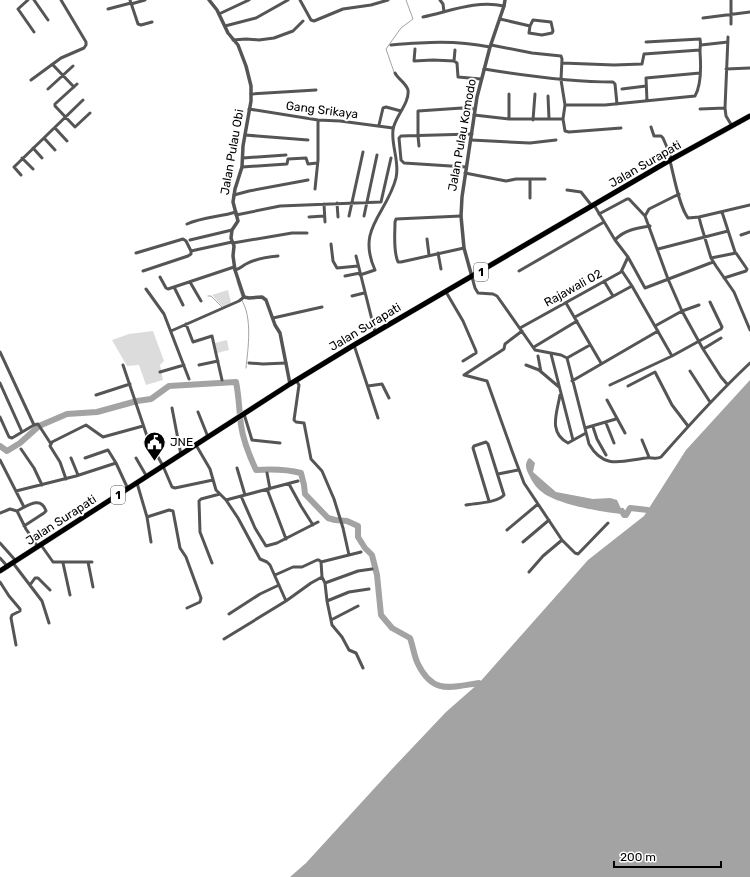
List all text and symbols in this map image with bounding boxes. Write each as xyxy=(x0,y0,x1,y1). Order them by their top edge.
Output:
street label: Jalan Pulau Komodo xyxy=(445,78,479,192)
street label: Gang Srikaya xyxy=(285,99,359,121)
street label: Jalan Pulau Obi xyxy=(218,108,246,196)
street label: Jalan Surapati xyxy=(606,138,684,190)
road number: 1 xyxy=(474,263,488,281)
street label: Rajawali 02 xyxy=(542,266,604,310)
street label: Jalan Surapati xyxy=(327,300,403,354)
public building icon: JNE xyxy=(142,429,168,462)
place label: JNE xyxy=(170,435,193,449)
road number: 1 xyxy=(111,486,125,504)
street label: Jalan Surapati xyxy=(23,492,99,548)
scale bar xyxy=(614,843,721,869)
text: 200 m xyxy=(620,850,656,864)

